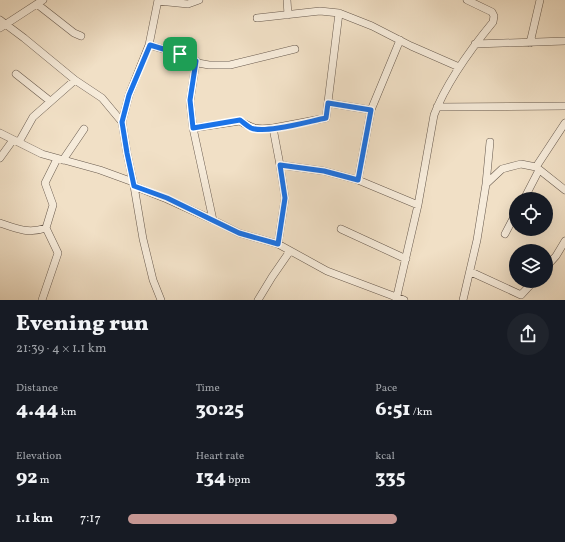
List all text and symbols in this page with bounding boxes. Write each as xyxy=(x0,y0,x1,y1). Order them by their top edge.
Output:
pin xyxy=(163,37,197,71)
icon: arrive xyxy=(169,43,191,65)
map controls xyxy=(509,192,553,288)
button: locate xyxy=(509,192,553,236)
button: layers xyxy=(509,244,553,288)
text: Evening run xyxy=(16,309,149,340)
button: share xyxy=(507,313,549,355)
text: 21:39 · 4 × 1.1 km xyxy=(16,340,106,358)
text: Distance xyxy=(16,381,58,396)
text: Time xyxy=(196,381,220,396)
text: Pace xyxy=(375,381,397,396)
text: 4.44 xyxy=(16,396,58,424)
text: 30:25 xyxy=(196,396,244,424)
text: 6:51 xyxy=(375,396,411,424)
text: km xyxy=(58,405,76,420)
text: /km xyxy=(411,405,432,420)
text: Elevation xyxy=(16,449,62,464)
text: Heart rate xyxy=(196,449,244,464)
text: kcal xyxy=(375,449,395,464)
text: 92 xyxy=(16,464,38,492)
text: 134 xyxy=(196,464,226,492)
text: 335 xyxy=(375,464,405,492)
text: m xyxy=(38,473,50,488)
text: bpm xyxy=(226,473,250,488)
text: 1.1 km xyxy=(16,510,53,528)
text: 7:17 xyxy=(80,510,101,528)

